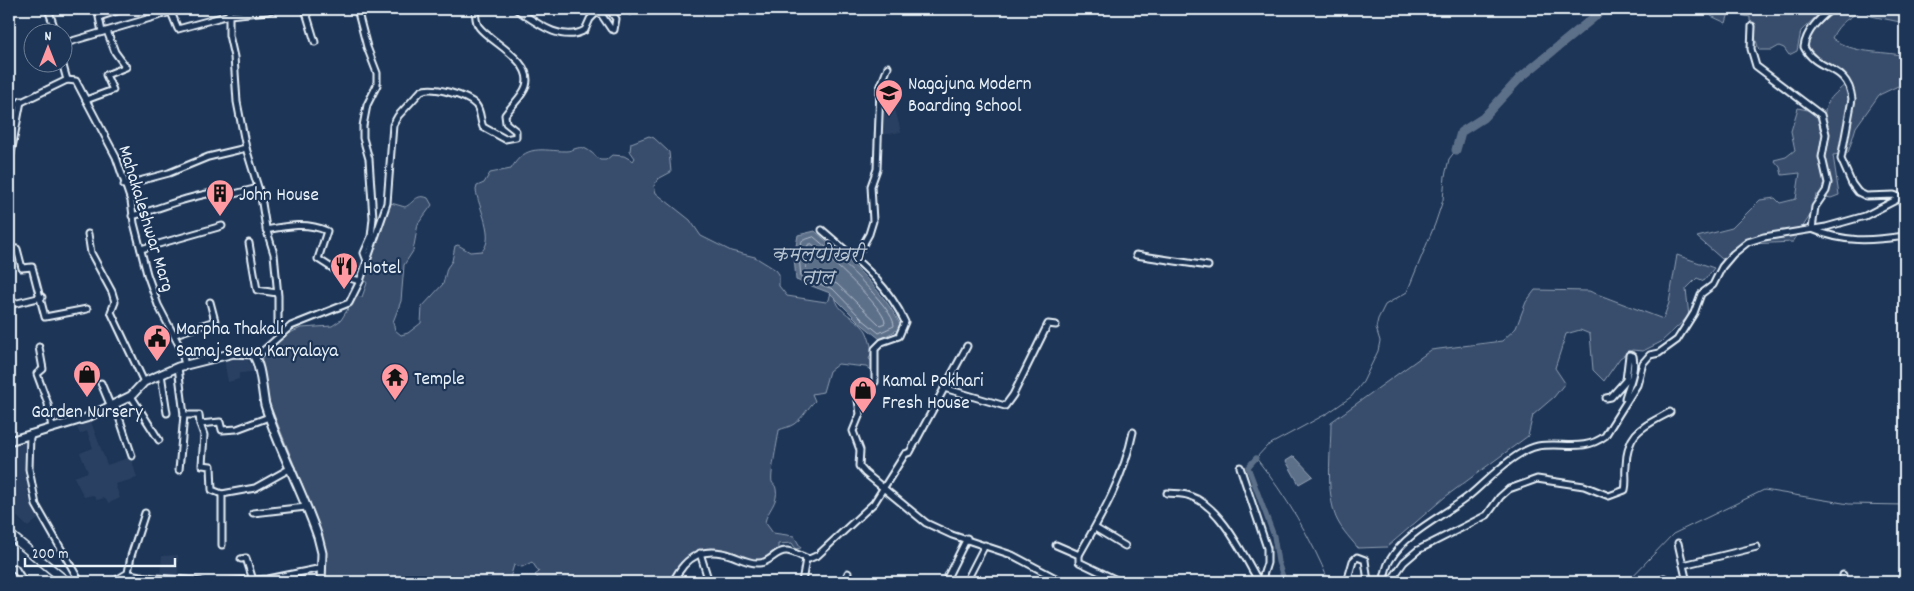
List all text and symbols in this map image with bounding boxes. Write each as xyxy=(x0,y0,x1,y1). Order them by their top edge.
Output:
north arrow xyxy=(22,22,72,72)
text: N xyxy=(45,27,52,47)
place label: Nagajuna Modern Boarding School xyxy=(908,72,1031,121)
school or university icon: Nagajuna Modern Boarding School xyxy=(874,78,904,117)
street label: Mahakaleshwar Marg xyxy=(110,142,180,296)
building icon: John House xyxy=(205,178,235,217)
place label: John House xyxy=(239,183,319,210)
water label: कमलपोखरी ताल xyxy=(771,242,869,293)
restaurant icon: Hotel xyxy=(329,251,359,290)
place label: Hotel xyxy=(363,256,402,283)
place label: Marpha Thakali Samaj Sewa Karyalaya xyxy=(176,317,339,366)
public building icon: Marpha Thakali Samaj Sewa Karyalaya xyxy=(142,323,172,362)
shop icon: Garden Nursery xyxy=(72,359,102,398)
temple icon: Temple xyxy=(380,362,410,401)
place label: Temple xyxy=(414,367,465,394)
place label: Kamal Pokhari Fresh House xyxy=(882,369,984,418)
shop icon: Kamal Pokhari Fresh House xyxy=(848,375,878,414)
place label: Garden Nursery xyxy=(31,400,143,427)
scale bar xyxy=(25,536,175,568)
text: 200 m xyxy=(32,544,69,566)

